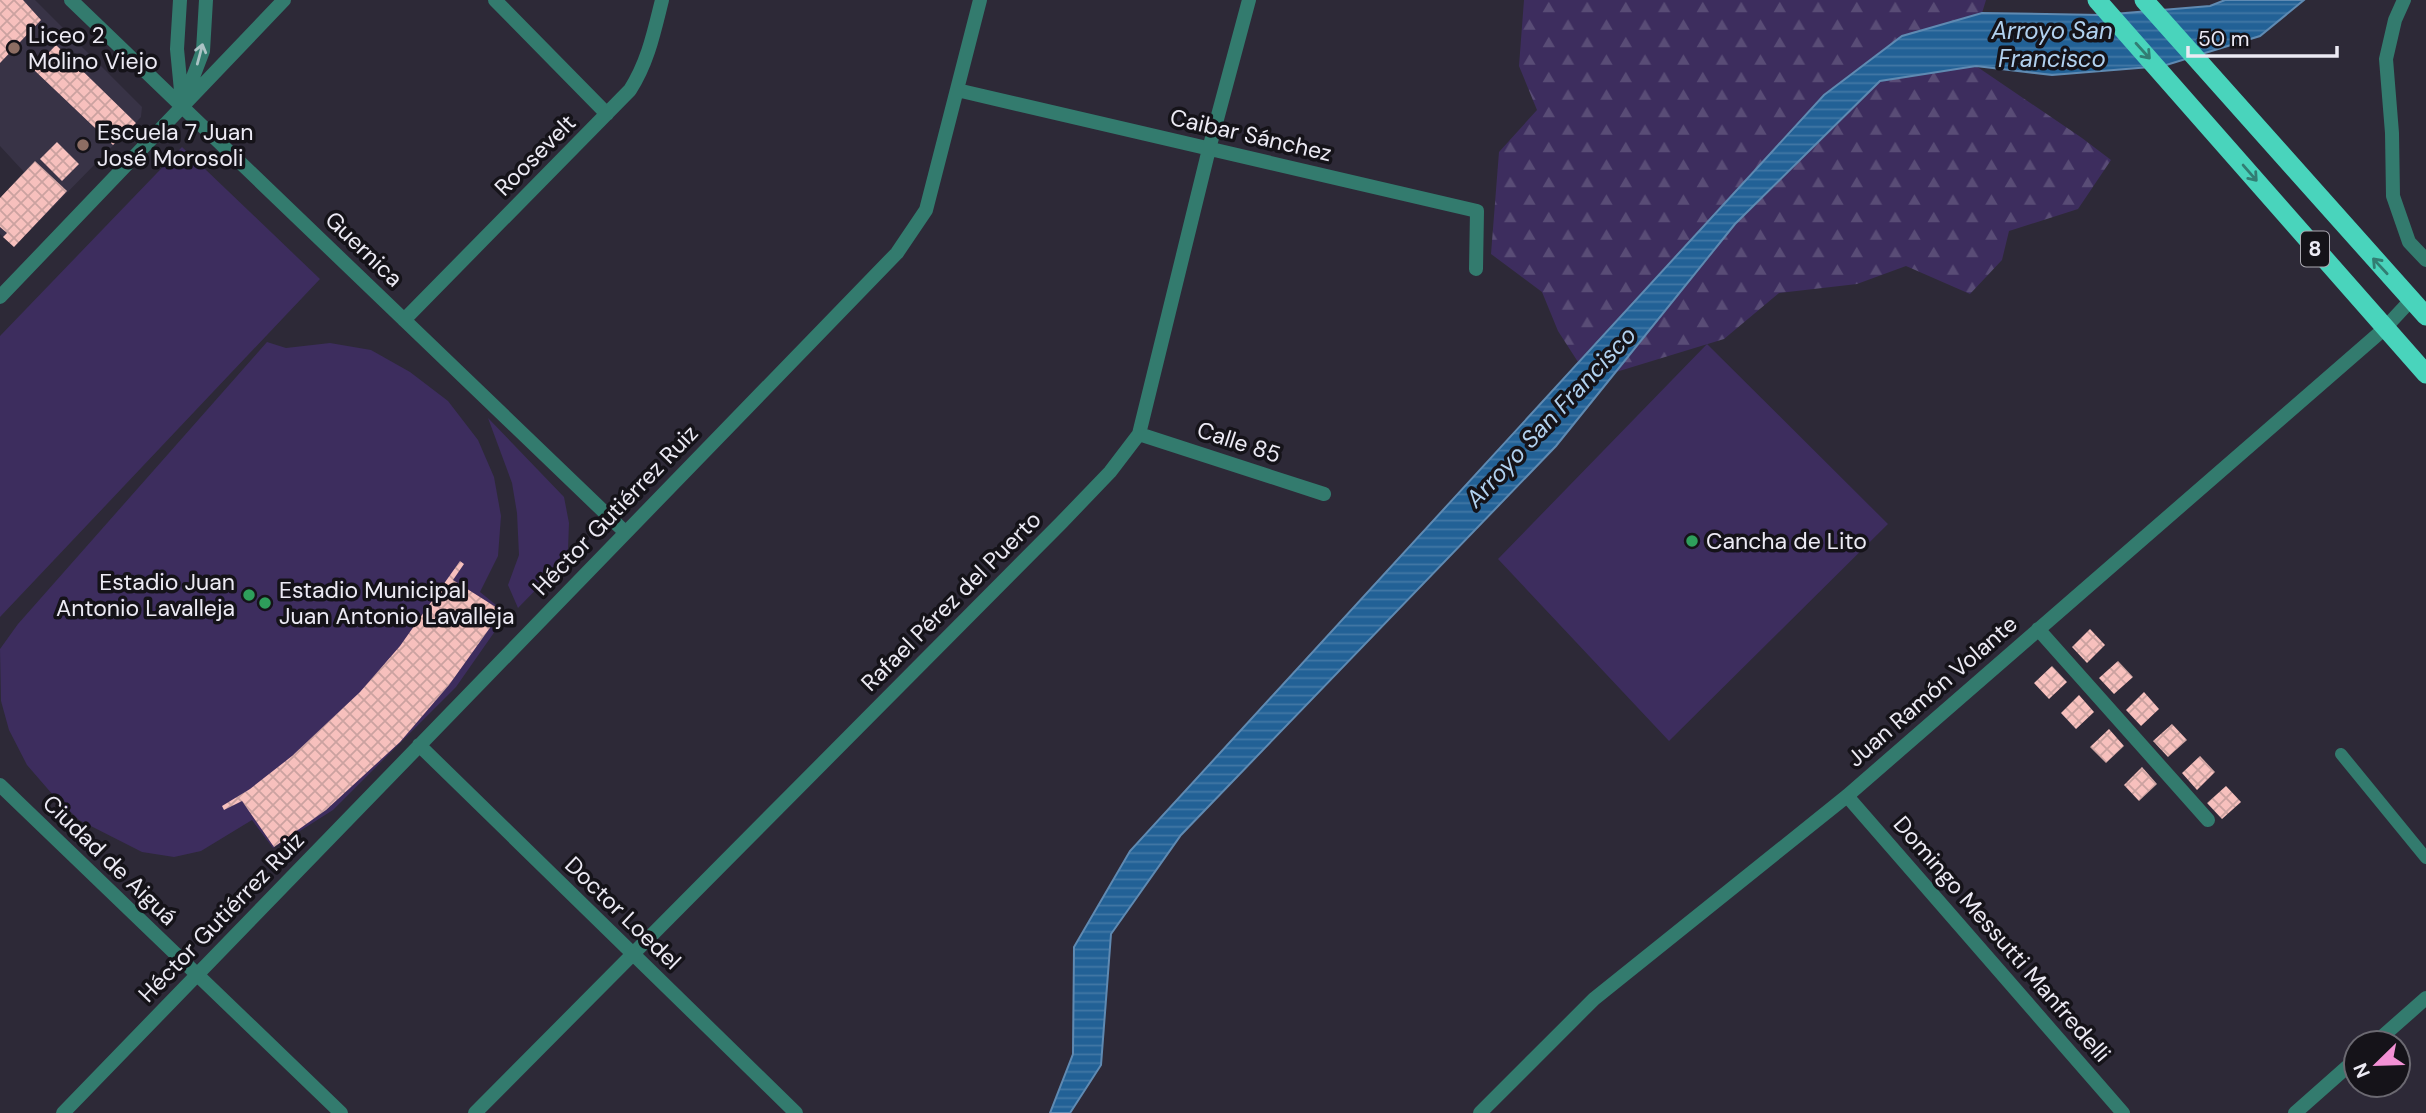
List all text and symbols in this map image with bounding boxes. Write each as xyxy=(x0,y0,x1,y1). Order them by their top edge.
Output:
scale bar xyxy=(2188,14,2337,58)
water label: Arroyo San Francisco xyxy=(1990,15,2113,74)
place label: Liceo 2 Molino Viejo xyxy=(28,20,158,76)
text: 50 m xyxy=(2198,25,2249,53)
marker: Liceo 2 Molino Viejo xyxy=(6,40,22,56)
one-way arrow xyxy=(2135,42,2151,60)
one-way arrow xyxy=(194,44,207,66)
street label: Caibar Sánchez xyxy=(1167,102,1335,168)
street label: Roosevelt xyxy=(488,108,582,202)
place label: Escuela 7 Juan José Morosoli xyxy=(97,117,254,173)
marker: Escuela 7 Juan José Morosoli xyxy=(75,137,91,153)
one-way arrow xyxy=(2242,164,2258,182)
street label: Guernica xyxy=(319,205,409,293)
road number: 8 xyxy=(2301,232,2329,266)
one-way arrow xyxy=(2372,257,2388,275)
water label: Arroyo San Francisco xyxy=(1458,320,1643,514)
street label: Calle 85 xyxy=(1193,414,1285,470)
street label: Héctor Gutiérrez Ruiz xyxy=(526,418,704,602)
street label: Rafael Pérez del Puerto xyxy=(855,505,1047,697)
place label: Cancha de Lito xyxy=(1706,526,1867,556)
marker: Cancha de Lito xyxy=(1684,533,1700,549)
place label: Estadio Juan Antonio Lavalleja xyxy=(56,567,235,623)
place label: Estadio Municipal Juan Antonio Lavalleja xyxy=(279,575,515,631)
marker: Estadio Juan Antonio Lavalleja xyxy=(241,587,257,603)
marker: Estadio Municipal Juan Antonio Lavalleja xyxy=(257,595,273,611)
street label: Juan Ramón Volante xyxy=(1841,609,2023,773)
street label: Ciudad de Aiguá xyxy=(36,788,184,932)
street label: Domingo Messutti Manfredelli xyxy=(1887,810,2117,1068)
street label: Héctor Gutiérrez Ruiz xyxy=(132,825,310,1009)
street label: Doctor Loedel xyxy=(559,850,687,976)
north arrow xyxy=(2342,1029,2412,1099)
text: N xyxy=(2348,1059,2376,1082)

